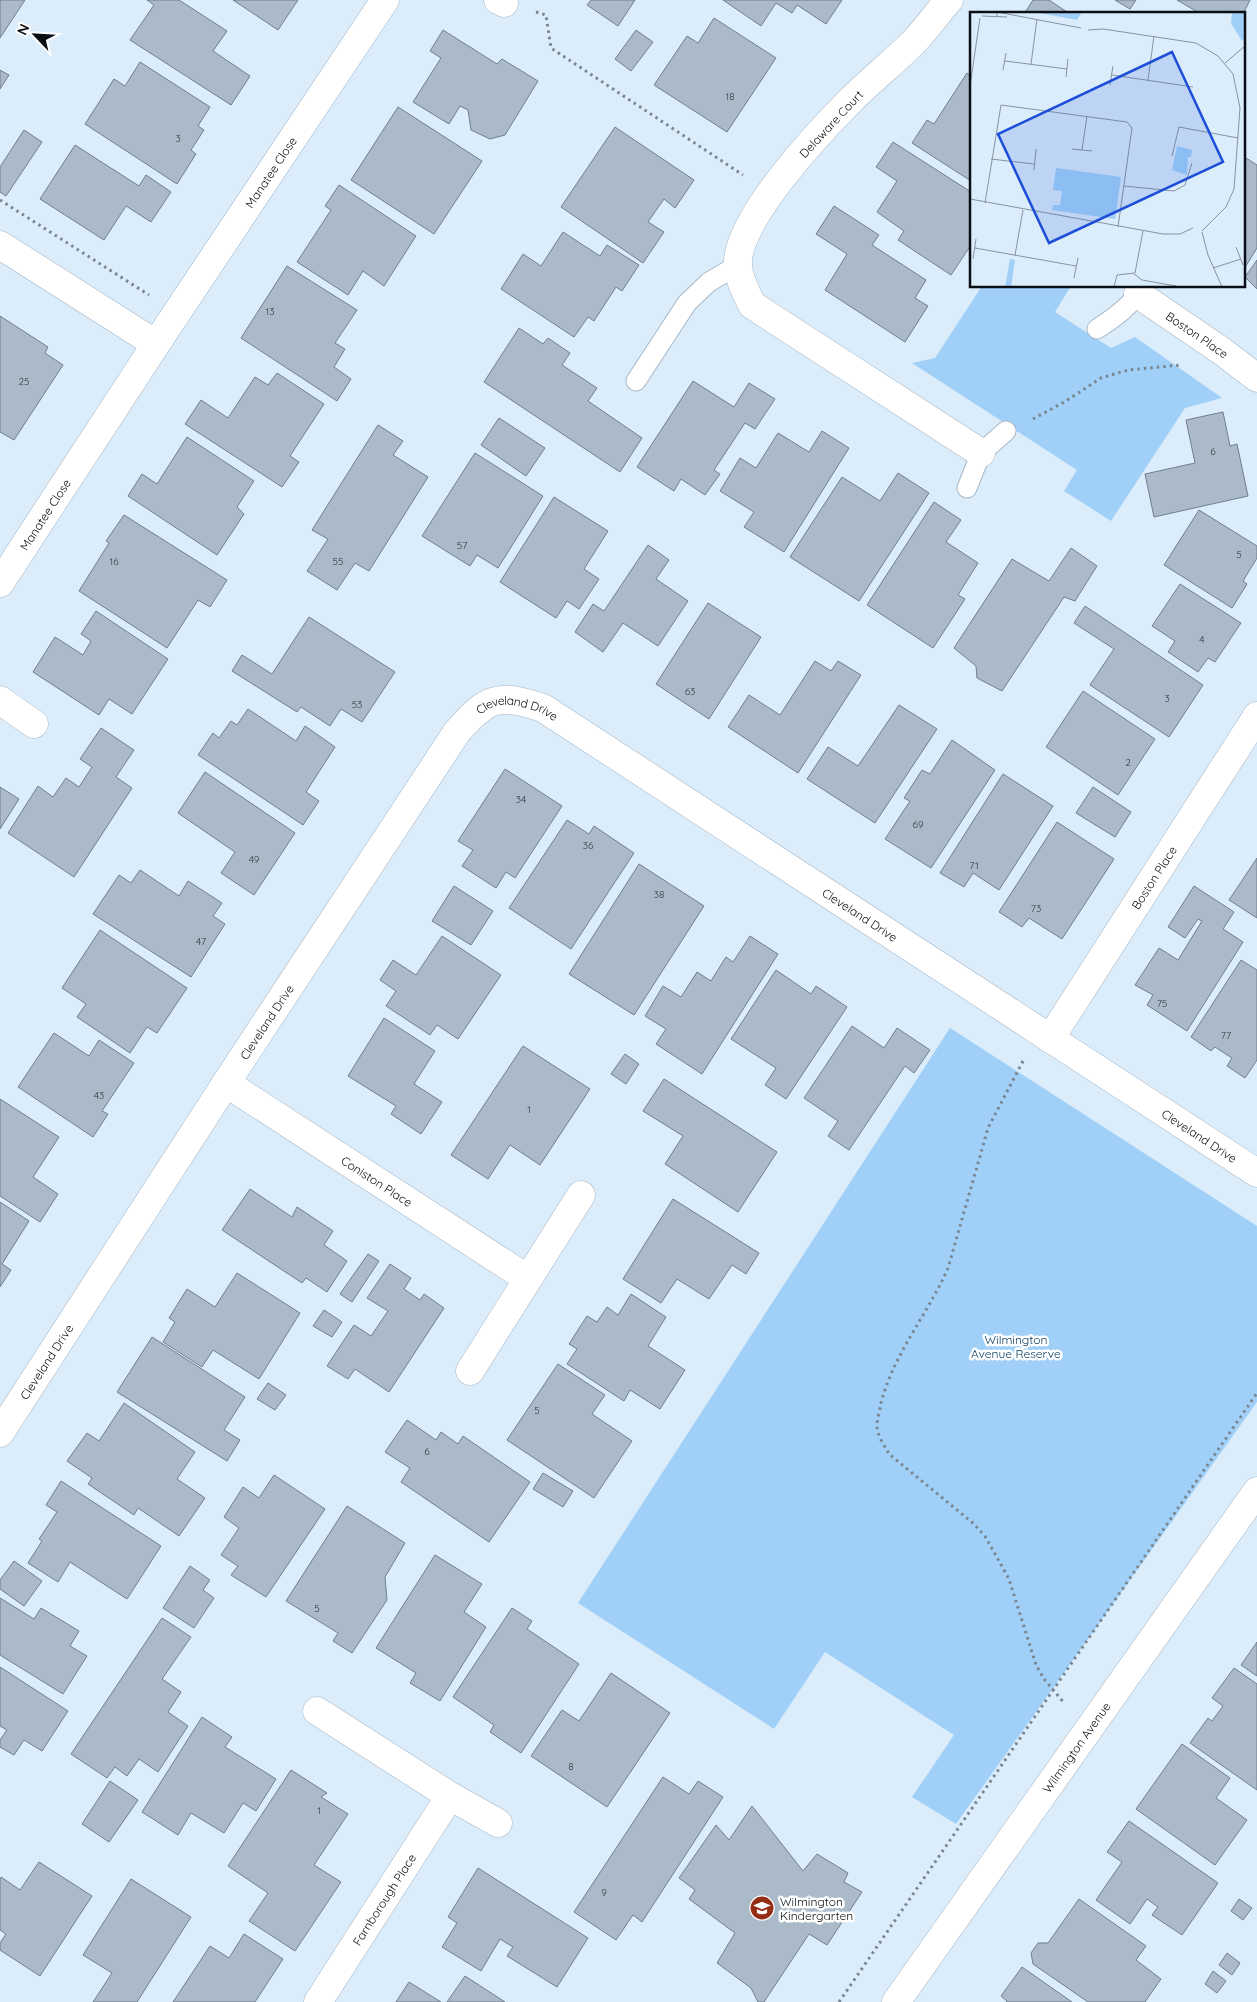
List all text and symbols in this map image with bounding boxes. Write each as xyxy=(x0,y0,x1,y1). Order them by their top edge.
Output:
north arrow xyxy=(10,10,60,60)
inset map xyxy=(970,12,1244,288)
text: N xyxy=(13,21,34,38)
street label: Delaware Court xyxy=(796,87,866,161)
house number: 18 xyxy=(725,90,735,103)
house number: 3 xyxy=(175,132,181,145)
street label: Manatee Close xyxy=(241,133,300,211)
house number: 13 xyxy=(266,305,274,318)
street label: Boston Place xyxy=(1163,308,1232,361)
house number: 25 xyxy=(19,375,30,388)
house number: 6 xyxy=(1210,445,1216,458)
street label: Manatee Close xyxy=(16,476,74,553)
house number: 57 xyxy=(457,539,467,552)
house number: 5 xyxy=(1236,548,1242,561)
house number: 16 xyxy=(109,555,119,568)
house number: 55 xyxy=(333,555,343,568)
house number: 4 xyxy=(1199,633,1205,646)
house number: 63 xyxy=(685,685,695,698)
street label: Cleveland Drive xyxy=(473,692,561,724)
house number: 3 xyxy=(1164,692,1170,705)
house number: 53 xyxy=(352,698,362,711)
house number: 2 xyxy=(1125,756,1131,769)
house number: 34 xyxy=(516,793,526,806)
house number: 69 xyxy=(913,818,924,831)
house number: 36 xyxy=(583,839,594,852)
street label: Boston Place xyxy=(1128,843,1180,912)
house number: 49 xyxy=(249,853,260,866)
house number: 71 xyxy=(969,859,979,872)
street label: Cleveland Drive xyxy=(820,885,901,945)
house number: 38 xyxy=(654,888,664,901)
house number: 73 xyxy=(1031,902,1041,915)
house number: 47 xyxy=(196,935,206,948)
street label: Cleveland Drive xyxy=(236,981,297,1062)
house number: 75 xyxy=(1157,997,1167,1010)
house number: 77 xyxy=(1221,1029,1231,1042)
house number: 43 xyxy=(94,1089,104,1102)
house number: 1 xyxy=(527,1103,531,1116)
street label: Cleveland Drive xyxy=(1159,1106,1240,1166)
street label: Coniston Place xyxy=(339,1152,416,1210)
street label: Cleveland Drive xyxy=(16,1321,76,1402)
park label: Wilmington Avenue Reserve xyxy=(971,1332,1061,1361)
house number: 5 xyxy=(534,1404,540,1417)
house number: 6 xyxy=(424,1445,430,1458)
house number: 5 xyxy=(314,1602,320,1615)
street label: Wilmington Avenue xyxy=(1039,1699,1113,1795)
house number: 8 xyxy=(568,1760,574,1773)
house number: 1 xyxy=(317,1804,321,1817)
street label: Farnborough Place xyxy=(349,1850,419,1948)
house number: 9 xyxy=(601,1886,607,1899)
place label: Wilmington Kindergarten xyxy=(780,1894,853,1923)
school or university icon: Wilmington Kindergarten xyxy=(749,1895,775,1921)

